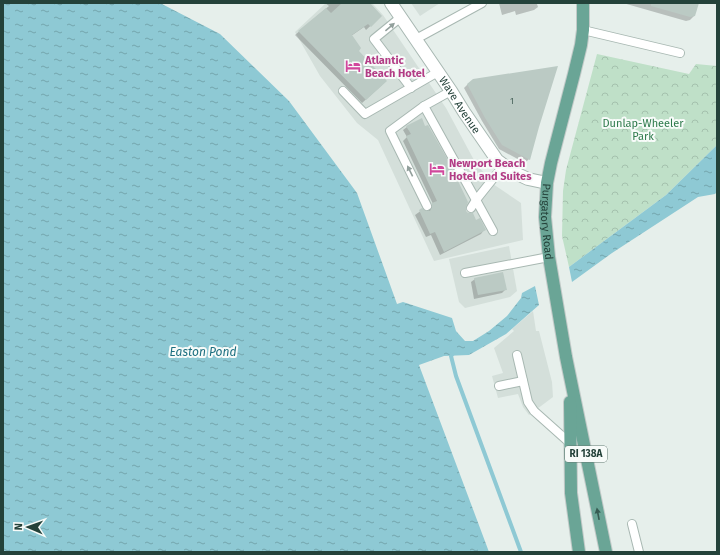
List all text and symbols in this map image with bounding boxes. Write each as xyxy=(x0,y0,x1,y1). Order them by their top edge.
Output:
one-way arrow xyxy=(384,22,395,31)
place label: Atlantic Beach Hotel xyxy=(364,54,426,80)
hotel icon: Atlantic Beach Hotel xyxy=(344,57,362,75)
street label: Wave Avenue xyxy=(436,74,483,136)
house number: 1 xyxy=(510,96,514,106)
park label: Dunlap-Wheeler Park xyxy=(603,117,684,143)
place label: Newport Beach Hotel and Suites xyxy=(449,157,532,183)
hotel icon: Newport Beach Hotel and Suites xyxy=(428,160,446,178)
one-way arrow xyxy=(406,165,413,177)
street label: Purgatory Road xyxy=(538,183,556,260)
water label: Easton Pond xyxy=(170,345,236,359)
road number: RI 138A xyxy=(565,446,607,462)
north arrow xyxy=(8,507,48,547)
one-way arrow xyxy=(595,508,601,520)
text: N xyxy=(12,523,25,531)

